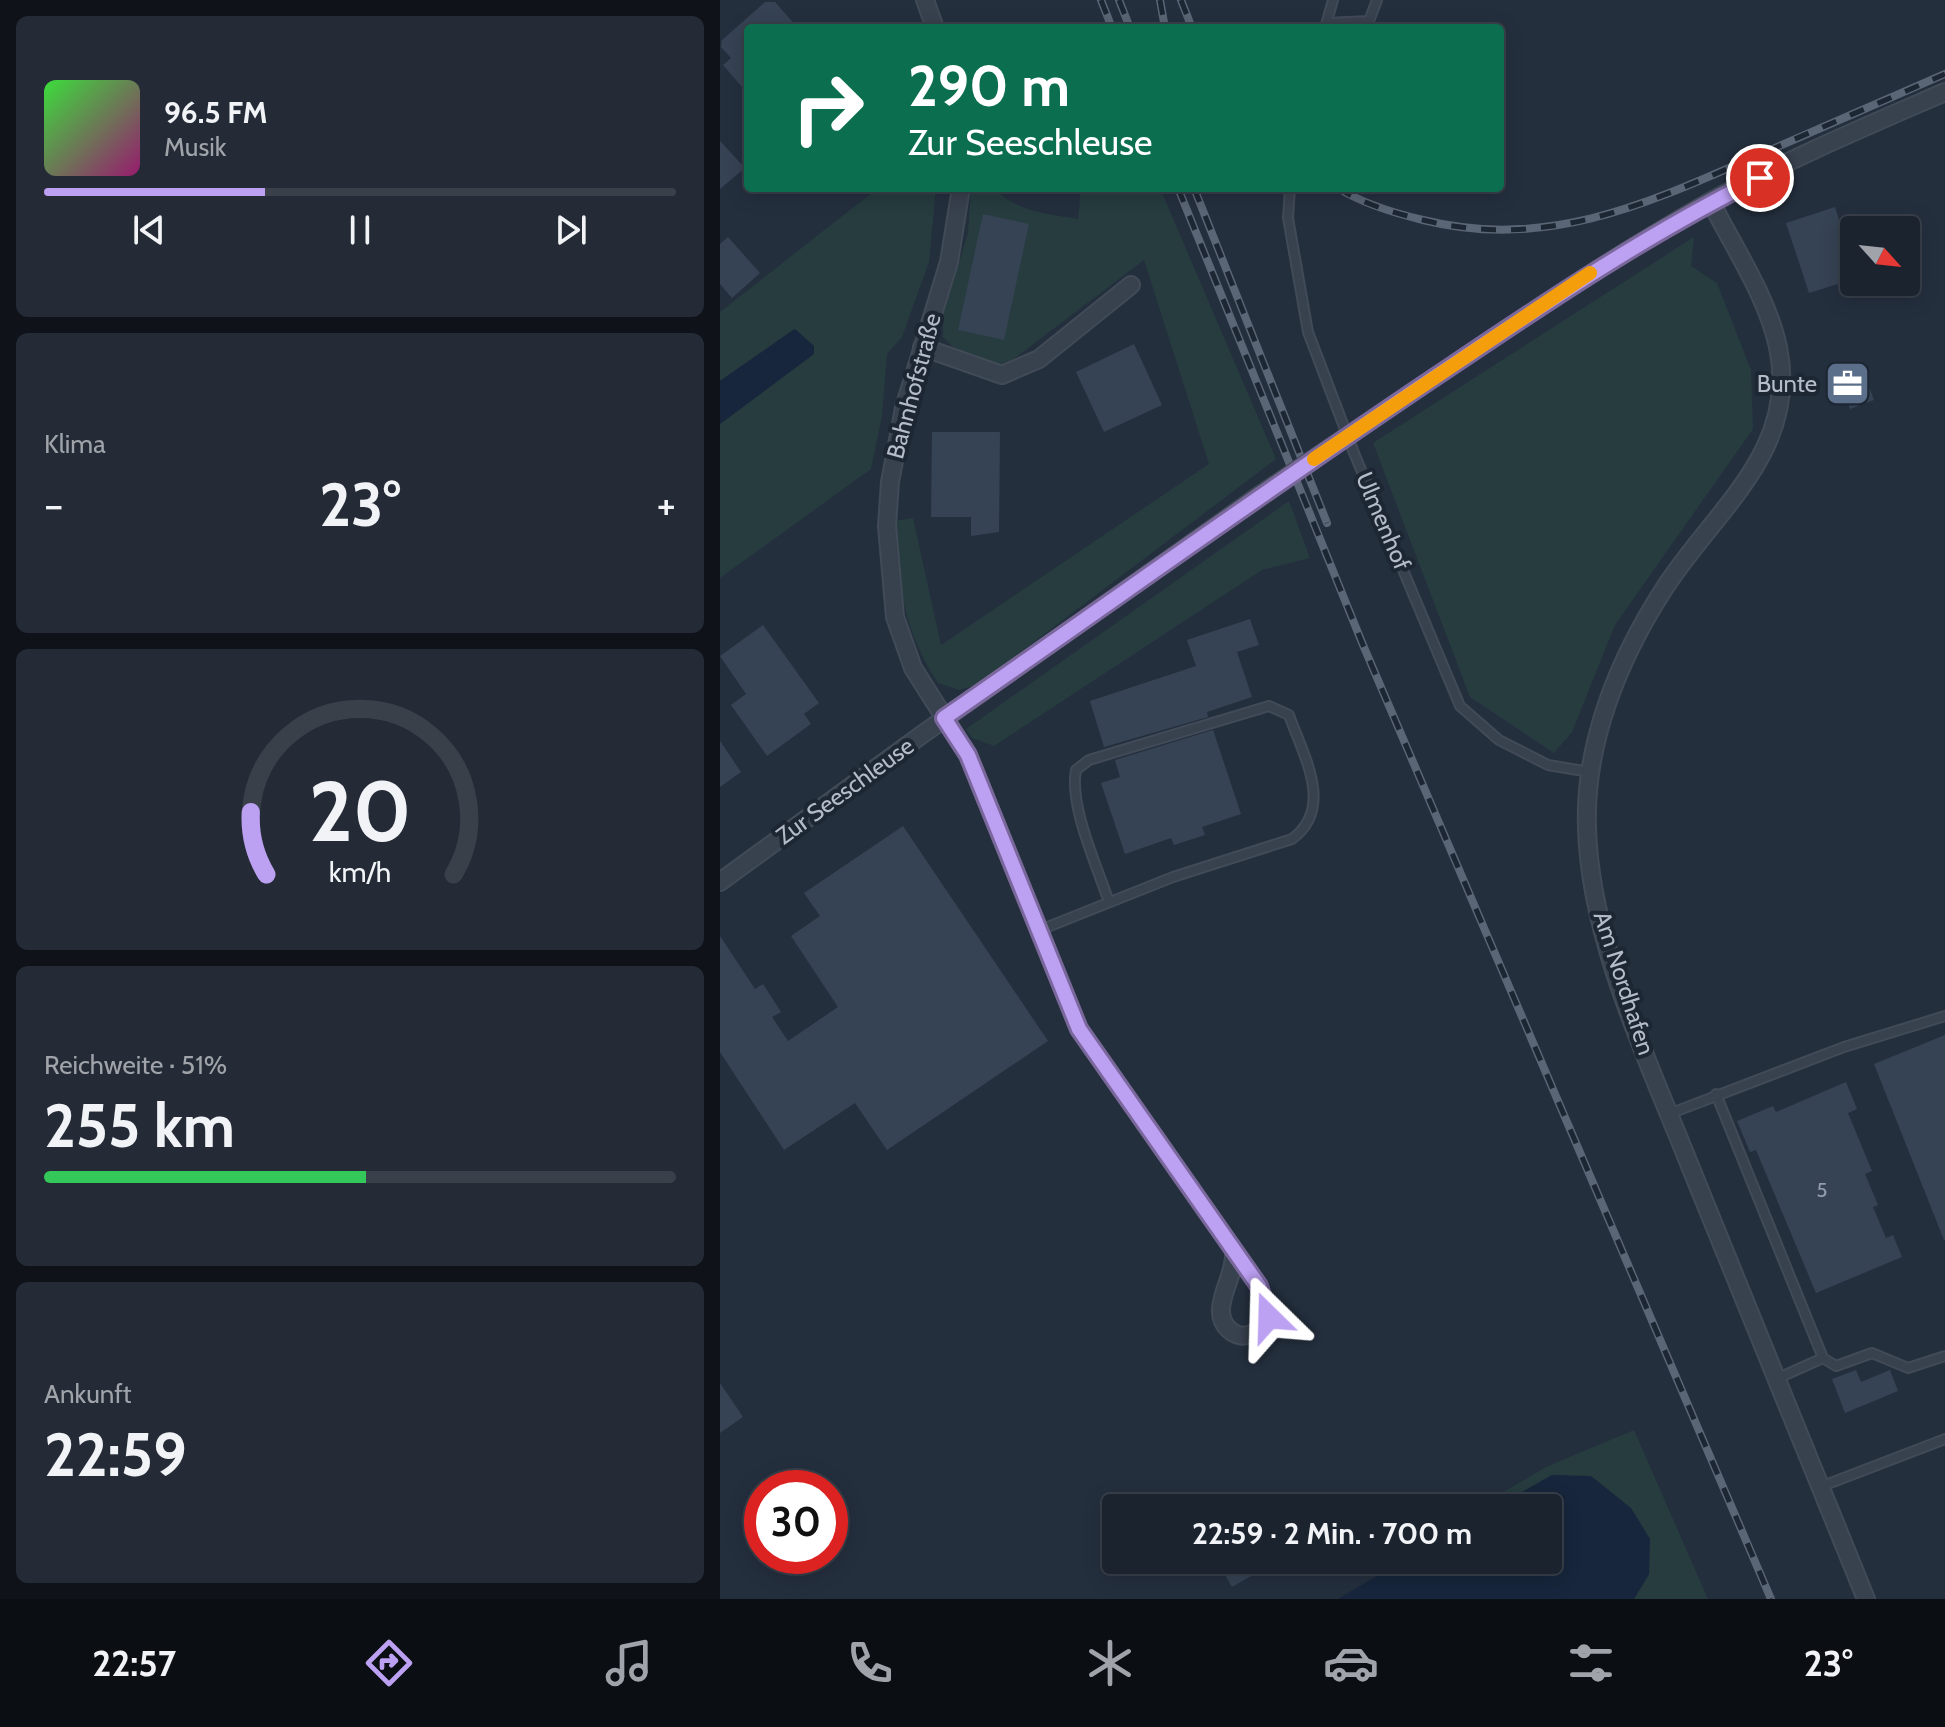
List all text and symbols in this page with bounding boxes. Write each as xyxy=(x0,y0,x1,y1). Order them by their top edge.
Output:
text: 290 m xyxy=(908,52,1070,120)
icon: right xyxy=(776,56,880,160)
text: 96.5 FM xyxy=(164,94,268,131)
text: Zur Seeschleuse xyxy=(908,120,1153,164)
text: Musik xyxy=(164,131,226,163)
pin xyxy=(1726,144,1794,212)
icon: arrive xyxy=(1738,156,1782,200)
icon: previous xyxy=(127,208,171,252)
icon: pause xyxy=(338,208,382,252)
icon: next xyxy=(549,208,593,252)
north arrow xyxy=(1840,216,1920,296)
map controls xyxy=(1840,216,1920,296)
street label: Bahnhofstraße xyxy=(880,310,947,462)
office icon: Bunte xyxy=(1824,360,1872,408)
place label: Bunte xyxy=(1757,369,1817,398)
text: Klima xyxy=(44,428,106,460)
street label: Ulmenhof xyxy=(1350,467,1417,574)
text: 23° xyxy=(319,468,401,541)
text: − xyxy=(44,478,63,531)
text: + xyxy=(657,478,676,531)
street label: Zur Seeschleuse xyxy=(770,731,919,850)
text: 20 xyxy=(309,761,411,862)
text: km/h xyxy=(329,855,391,890)
street label: Am Nordhafen xyxy=(1588,907,1661,1058)
text: Reichweite · 51% xyxy=(44,1049,227,1081)
text: 255 km xyxy=(44,1089,235,1162)
house number: 5 xyxy=(1817,1178,1827,1202)
position arrow xyxy=(1227,1275,1311,1359)
text: Ankunft xyxy=(44,1378,132,1410)
text: 22:59 xyxy=(44,1418,187,1491)
speed limit sign: 30 xyxy=(744,1470,848,1574)
text: 22:59 · 2 Min. · 700 m xyxy=(1192,1515,1472,1552)
icon: directions xyxy=(361,1635,417,1691)
icon: music xyxy=(601,1635,657,1691)
icon: phone xyxy=(842,1635,898,1691)
icon: climate xyxy=(1082,1635,1138,1691)
icon: car xyxy=(1323,1635,1379,1691)
icon: filters xyxy=(1563,1635,1619,1691)
text: 22:57 xyxy=(92,1641,176,1685)
text: 23° xyxy=(1804,1641,1853,1685)

